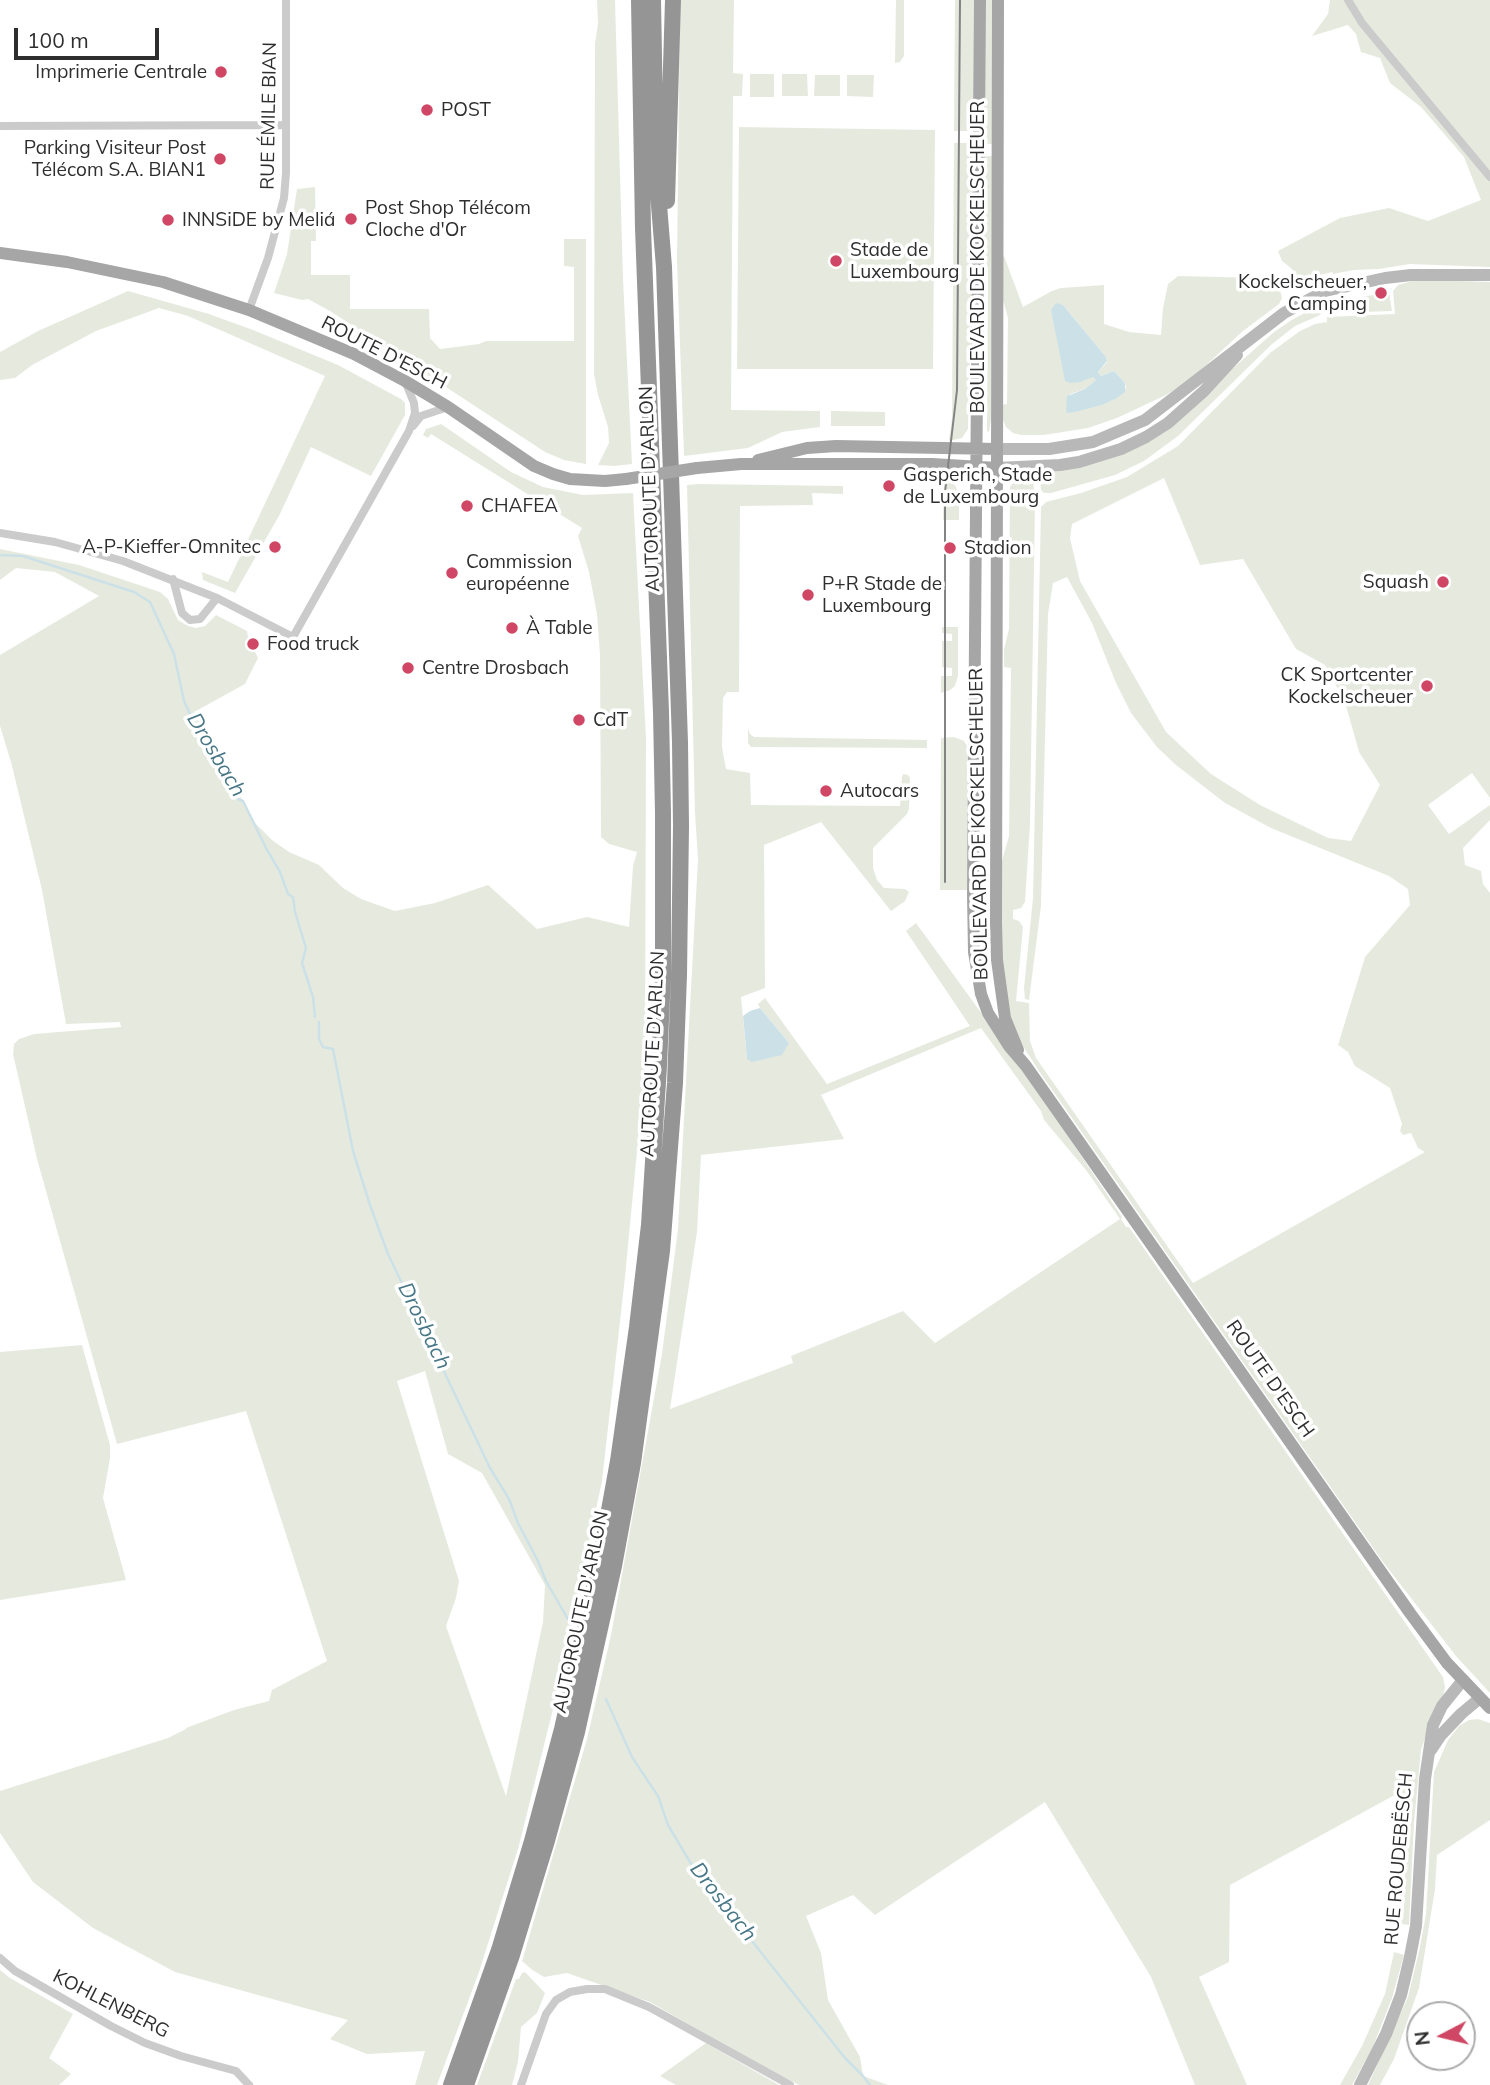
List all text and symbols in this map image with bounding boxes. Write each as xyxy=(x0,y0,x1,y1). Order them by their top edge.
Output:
scale bar xyxy=(18,14,163,58)
text: 100 m xyxy=(27,27,89,53)
street label: RUE ÉMILE BIAN xyxy=(256,42,282,190)
place label: Imprimerie Centrale xyxy=(35,61,207,83)
marker: Imprimerie Centrale xyxy=(213,64,229,80)
place label: POST xyxy=(441,99,491,121)
street label: BOULEVARD DE KOCKELSCHEUER xyxy=(967,101,989,413)
marker: POST xyxy=(419,102,435,118)
place label: Parking Visiteur Post Télécom S.A. BIAN1 xyxy=(24,137,206,181)
marker: Parking Visiteur Post Télécom S.A. BIAN1 xyxy=(212,151,228,167)
place label: Post Shop Télécom Cloche d'Or xyxy=(365,197,531,241)
place label: INNSiDE by Meliá xyxy=(182,209,335,231)
marker: Post Shop Télécom Cloche d'Or xyxy=(343,211,359,227)
marker: INNSiDE by Meliá xyxy=(160,212,176,228)
place label: Stade de Luxembourg xyxy=(850,239,960,283)
marker: Stade de Luxembourg xyxy=(828,253,844,269)
place label: Kockelscheuer, Camping xyxy=(1238,271,1367,315)
marker: Kockelscheuer, Camping xyxy=(1373,285,1389,301)
street label: ROUTE D'ESCH xyxy=(317,312,451,394)
street label: AUTOROUTE D'ARLON xyxy=(635,386,665,592)
place label: Gasperich, Stade de Luxembourg xyxy=(903,464,1052,508)
marker: Gasperich, Stade de Luxembourg xyxy=(881,478,897,494)
place label: CHAFEA xyxy=(481,495,558,517)
marker: CHAFEA xyxy=(459,498,475,514)
place label: A-P-Kieffer-Omnitec xyxy=(82,536,261,558)
place label: Stadion xyxy=(964,537,1032,559)
marker: A-P-Kieffer-Omnitec xyxy=(267,539,283,555)
marker: Stadion xyxy=(942,540,958,556)
place label: Commission européenne xyxy=(466,551,572,595)
marker: Commission européenne xyxy=(444,565,460,581)
place label: Squash xyxy=(1363,571,1429,593)
place label: P+R Stade de Luxembourg xyxy=(822,573,942,617)
marker: Squash xyxy=(1435,574,1451,590)
marker: P+R Stade de Luxembourg xyxy=(800,587,816,603)
place label: À Table xyxy=(526,617,593,639)
marker: À Table xyxy=(504,620,520,636)
place label: Food truck xyxy=(267,633,359,655)
marker: Food truck xyxy=(245,636,261,652)
place label: Centre Drosbach xyxy=(422,657,569,679)
marker: Centre Drosbach xyxy=(400,660,416,676)
place label: CK Sportcenter Kockelscheuer xyxy=(1280,664,1413,708)
street label: BOULEVARD DE KOCKELSCHEUER xyxy=(965,667,993,981)
marker: CK Sportcenter Kockelscheuer xyxy=(1419,678,1435,694)
water label: Drosbach xyxy=(181,708,251,802)
place label: CdT xyxy=(593,709,628,731)
marker: CdT xyxy=(571,712,587,728)
place label: Autocars xyxy=(840,780,919,802)
marker: Autocars xyxy=(818,783,834,799)
street label: AUTOROUTE D'ARLON xyxy=(636,950,670,1158)
water label: Drosbach xyxy=(392,1278,456,1374)
street label: ROUTE D'ESCH xyxy=(1221,1316,1319,1442)
street label: AUTOROUTE D'ARLON xyxy=(548,1509,614,1715)
street label: RUE ROUDEBËSCH xyxy=(1380,1772,1418,1946)
water label: Drosbach xyxy=(684,1857,762,1947)
street label: KOHLENBERG xyxy=(49,1965,173,2043)
north arrow xyxy=(1406,2001,1476,2071)
text: N xyxy=(1409,2030,1435,2047)

